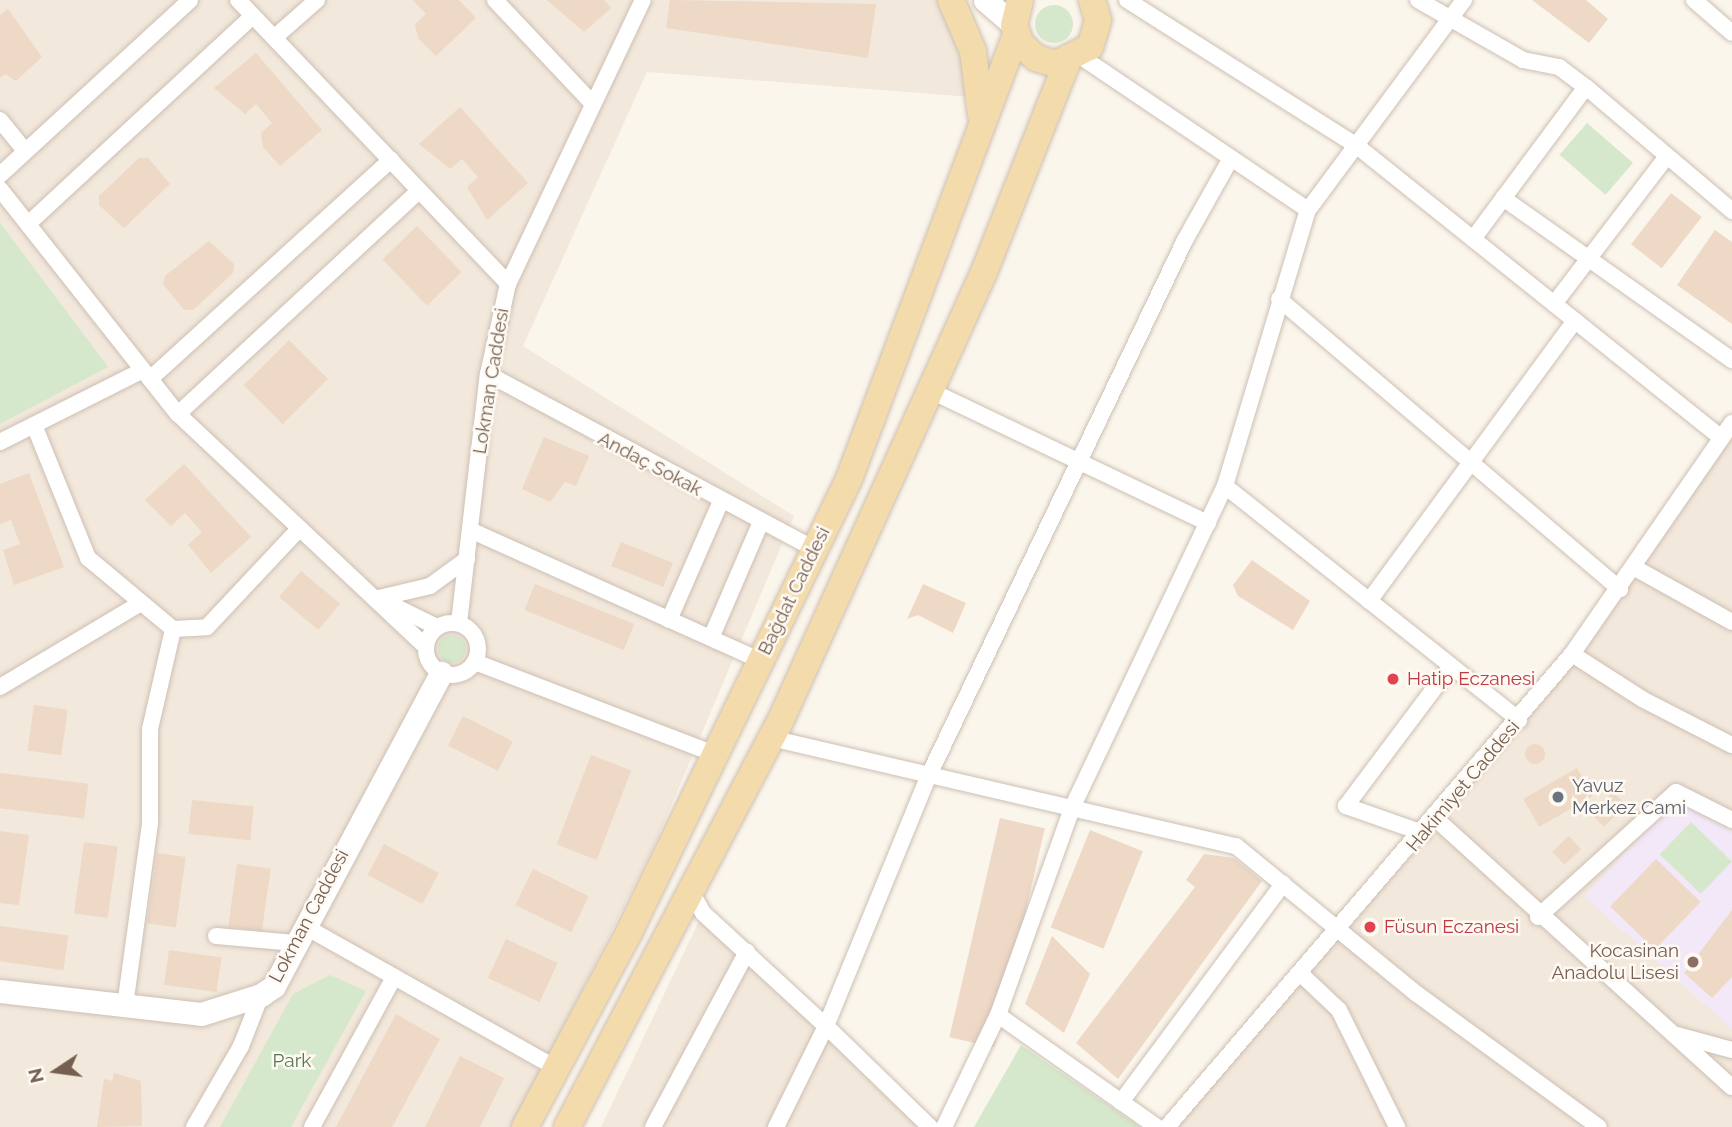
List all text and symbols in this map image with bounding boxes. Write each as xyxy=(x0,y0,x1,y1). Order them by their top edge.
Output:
street label: Lokman Caddesi xyxy=(468,306,514,456)
street label: Andaç Sokak xyxy=(594,427,706,501)
street label: Bağdat Caddesi xyxy=(753,523,835,659)
place label: Hatip Eczanesi xyxy=(1407,668,1535,690)
marker: Hatip Eczanesi xyxy=(1385,671,1401,687)
street label: Hakimiyet Caddesi xyxy=(1402,716,1524,856)
place label: Yavuz Merkez Cami xyxy=(1572,775,1686,819)
marker: Yavuz Merkez Cami xyxy=(1550,789,1566,805)
street label: Lokman Caddesi xyxy=(264,846,354,986)
place label: Füsun Eczanesi xyxy=(1384,916,1519,938)
marker: Füsun Eczanesi xyxy=(1362,919,1378,935)
place label: Kocasinan Anadolu Lisesi xyxy=(1551,940,1679,984)
marker: Kocasinan Anadolu Lisesi xyxy=(1685,954,1701,970)
north arrow xyxy=(21,1036,91,1106)
park label: Park xyxy=(273,1050,311,1072)
text: N xyxy=(23,1066,48,1085)

